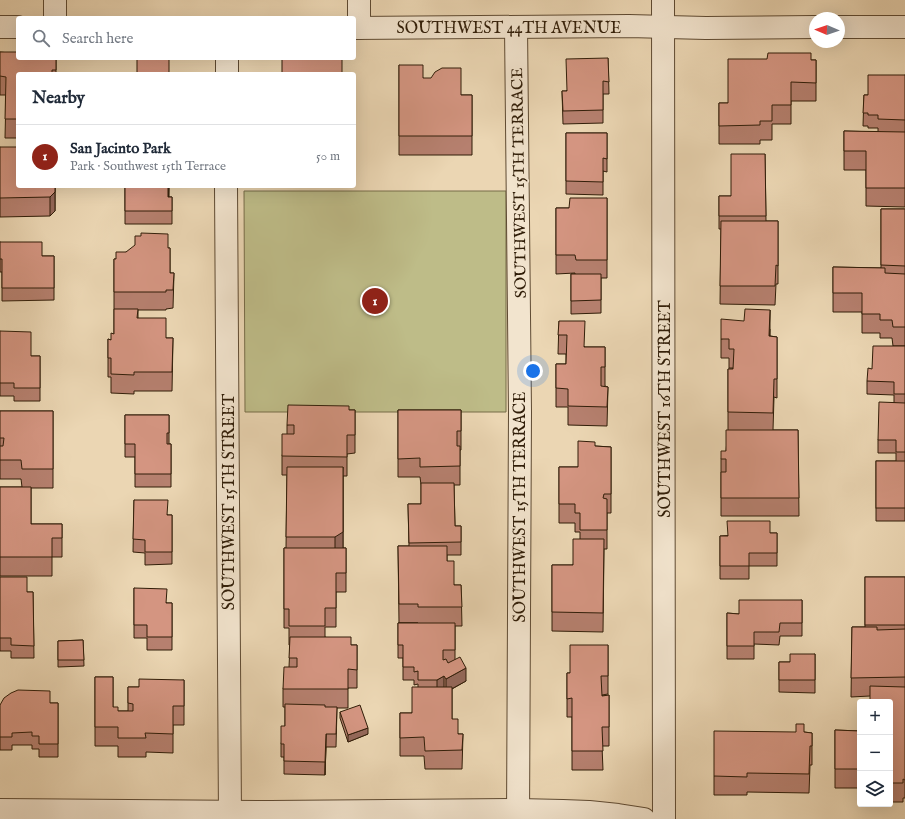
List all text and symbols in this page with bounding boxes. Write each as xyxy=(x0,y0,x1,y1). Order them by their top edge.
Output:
north arrow xyxy=(809,12,845,48)
search box xyxy=(16,16,356,60)
street label: SOUTHWEST 44TH AVENUE xyxy=(397,19,621,39)
icon: search xyxy=(30,27,52,49)
text: Search here xyxy=(62,29,133,48)
street label: SOUTHWEST 15TH TERRACE xyxy=(508,67,532,299)
text: Nearby xyxy=(32,88,85,109)
text: San Jacinto Park xyxy=(70,139,171,158)
text: 1 xyxy=(43,148,47,165)
text: 50 m xyxy=(316,148,340,165)
text: Park · Southwest 15th Terrace xyxy=(70,158,226,175)
pin: 1 xyxy=(362,286,388,316)
street label: SOUTHWEST 16TH STREET xyxy=(656,300,676,518)
your location xyxy=(523,361,543,381)
street label: SOUTHWEST 15TH TERRACE xyxy=(511,392,531,622)
street label: SOUTHWEST 15TH STREET xyxy=(220,393,240,610)
map controls xyxy=(857,699,893,807)
button: + xyxy=(857,699,893,735)
button: − xyxy=(857,735,893,771)
button: layers xyxy=(857,771,893,807)

